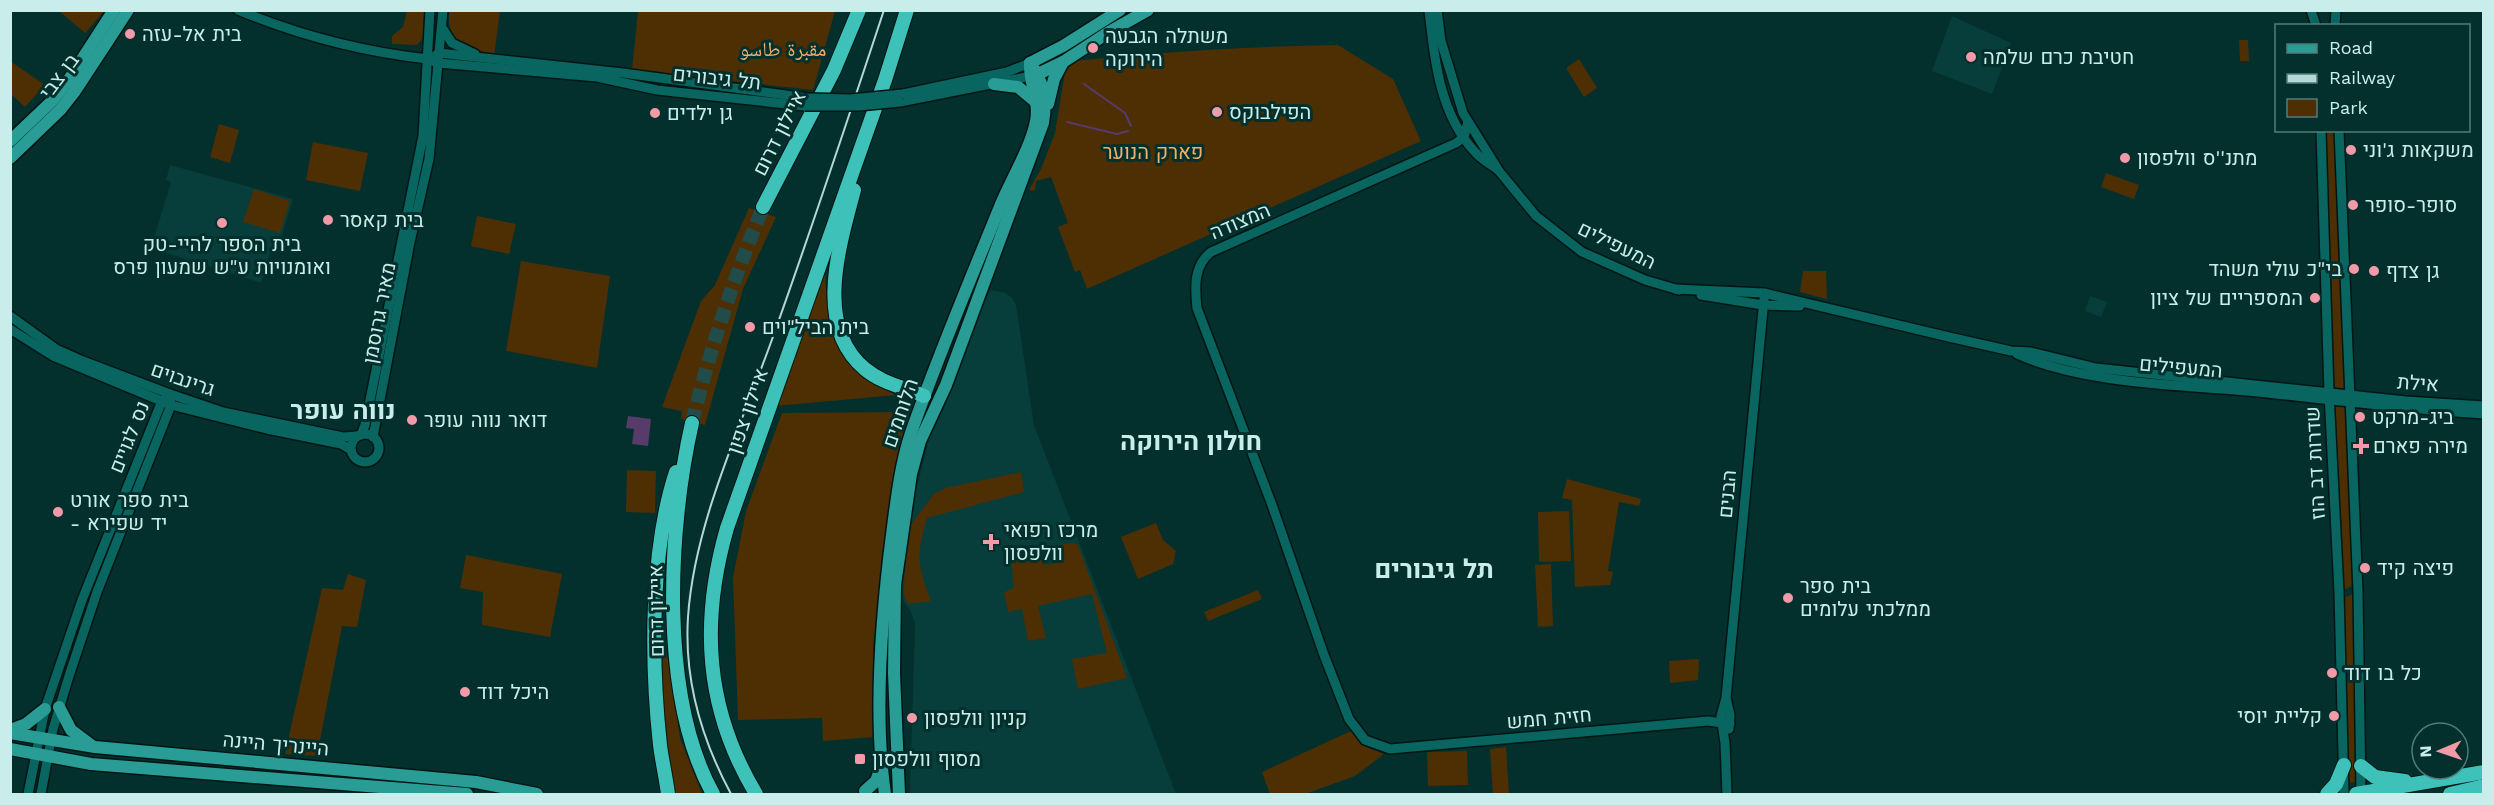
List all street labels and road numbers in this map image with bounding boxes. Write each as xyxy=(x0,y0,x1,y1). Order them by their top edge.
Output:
street label: בן צבי xyxy=(34,48,84,103)
street label: תל גיבורים xyxy=(672,61,762,95)
street label: איילון דרום xyxy=(747,86,811,180)
street label: המצודה xyxy=(1206,198,1274,244)
street label: המעפילים xyxy=(1574,216,1660,274)
street label: מאיר גרוסמן xyxy=(357,260,401,366)
street label: המעפילים xyxy=(2138,351,2224,383)
street label: גרינבוים xyxy=(148,357,218,401)
street label: איילון צפון xyxy=(721,365,773,457)
street label: אילת xyxy=(2396,370,2440,396)
street label: הלוחמים xyxy=(877,375,923,451)
street label: נס לגויים xyxy=(104,398,154,476)
street label: שדרות דב הוז xyxy=(2300,406,2330,520)
street label: הבנים xyxy=(1713,469,1741,519)
street label: איילון דרום xyxy=(643,565,669,657)
street label: חזית חמש xyxy=(1505,702,1593,734)
street label: היינריך היינה xyxy=(222,727,330,761)

